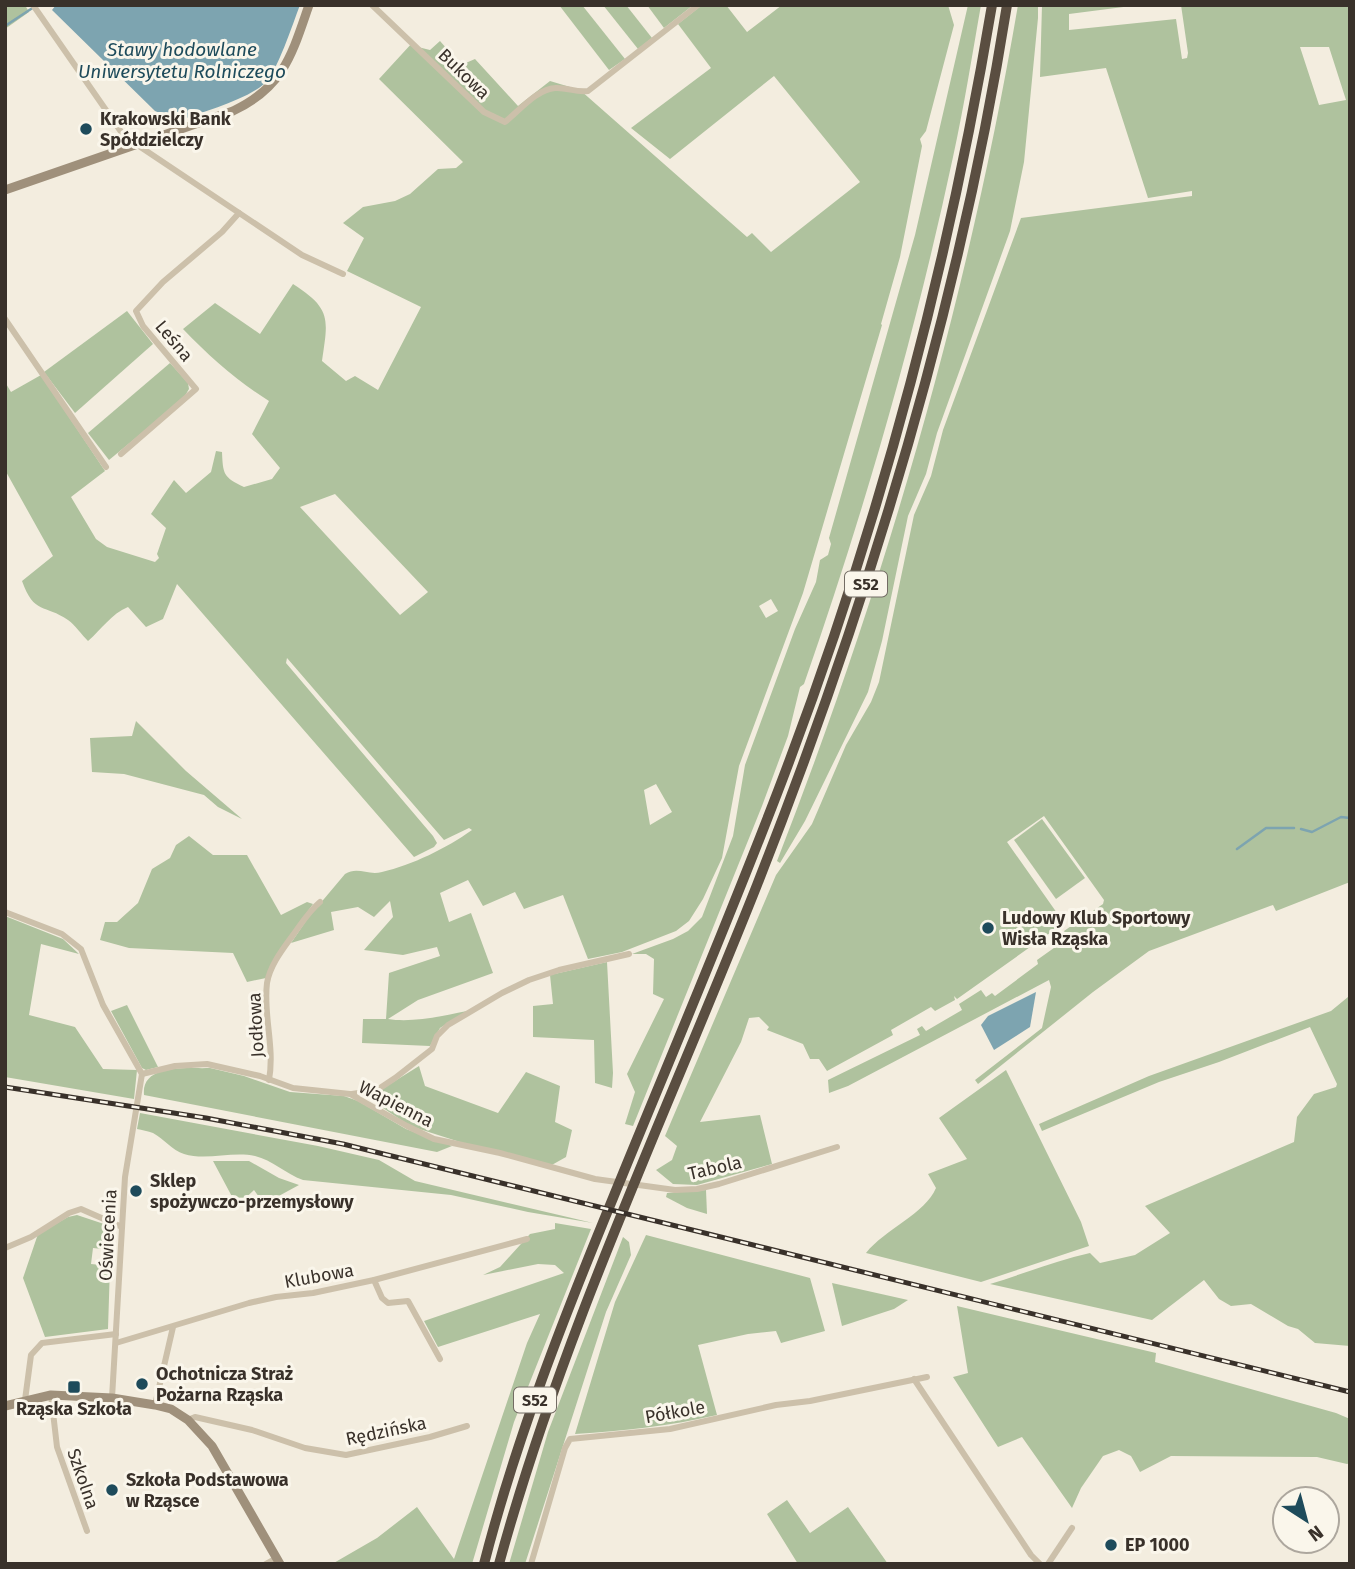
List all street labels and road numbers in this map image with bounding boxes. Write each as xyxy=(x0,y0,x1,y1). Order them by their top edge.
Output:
street label: Bukowa xyxy=(434,44,494,104)
street label: Leśna xyxy=(150,316,198,366)
road number: S52 xyxy=(845,572,887,596)
street label: Jodłowa xyxy=(243,992,269,1058)
street label: Wapienna xyxy=(355,1076,437,1132)
street label: Tabola xyxy=(686,1151,744,1185)
street label: Oświecenia xyxy=(95,1188,121,1282)
street label: Klubowa xyxy=(283,1259,355,1293)
road number: S52 xyxy=(514,1388,556,1412)
street label: Półkole xyxy=(643,1396,707,1428)
street label: Rędzińska xyxy=(344,1412,428,1450)
street label: Szkolna xyxy=(62,1446,104,1512)

